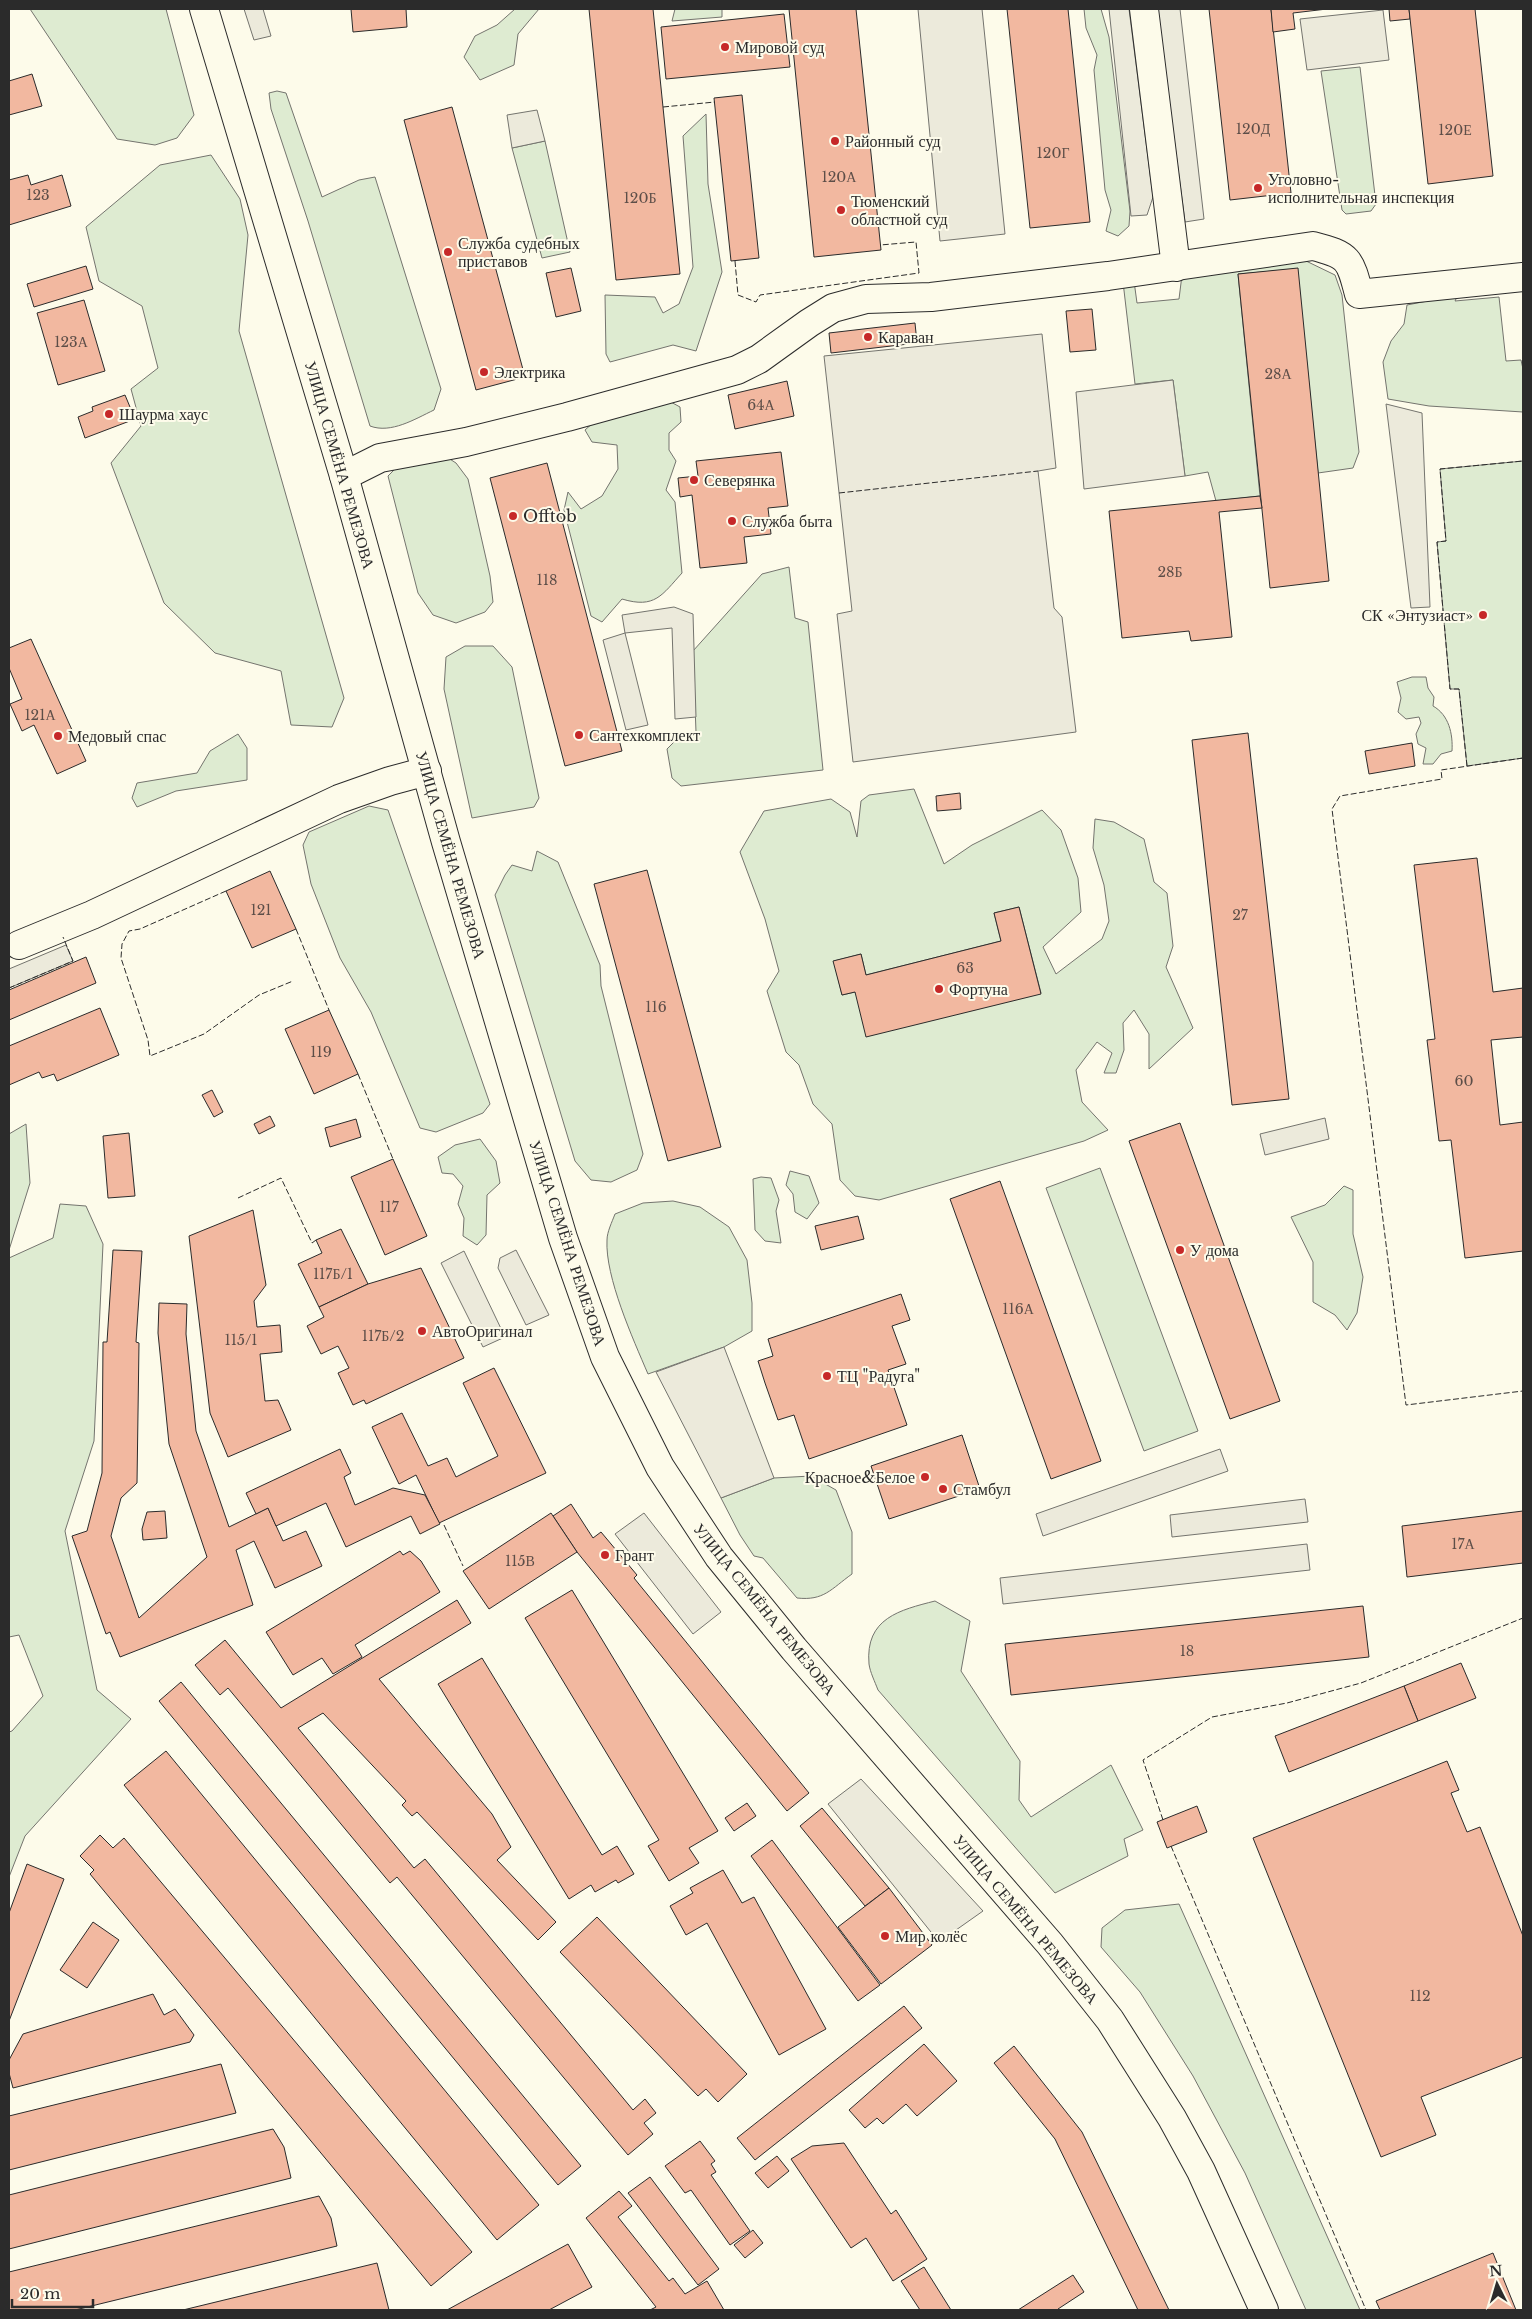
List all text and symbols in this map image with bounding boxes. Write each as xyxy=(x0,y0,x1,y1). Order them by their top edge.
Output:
place label: Мировой суд xyxy=(735,37,824,57)
marker: Мировой суд xyxy=(719,41,731,53)
house number: 120Д xyxy=(1236,120,1271,138)
house number: 120Е xyxy=(1438,121,1472,139)
place label: Районный суд xyxy=(845,131,941,151)
marker: Районный суд xyxy=(829,135,841,147)
house number: 120Г xyxy=(1037,144,1069,162)
house number: 120А xyxy=(822,168,857,186)
place label: Уголовно- исполнительная инспекция xyxy=(1268,169,1455,207)
marker: Уголовно- исполнительная инспекция xyxy=(1252,182,1264,194)
house number: 123 xyxy=(26,186,50,204)
house number: 120Б xyxy=(624,189,656,207)
place label: Тюменский областной суд xyxy=(851,191,948,229)
marker: Тюменский областной суд xyxy=(835,204,847,216)
place label: Служба судебных приставов xyxy=(458,233,580,271)
marker: Служба судебных приставов xyxy=(442,246,454,258)
place label: Караван xyxy=(878,327,934,347)
marker: Караван xyxy=(862,331,874,343)
house number: 123А xyxy=(54,333,89,351)
street label: УЛИЦА СЕМЁНА РЕМЕЗОВА xyxy=(301,359,379,572)
place label: Электрика xyxy=(494,362,565,382)
house number: 28А xyxy=(1264,365,1292,383)
marker: Электрика xyxy=(478,366,490,378)
house number: 64А xyxy=(747,396,776,414)
place label: Шаурма хаус xyxy=(119,404,208,424)
marker: Шаурма хаус xyxy=(103,408,115,420)
place label: Северянка xyxy=(704,470,775,490)
marker: Северянка xyxy=(688,474,700,486)
place label: Offtob xyxy=(523,506,577,526)
marker: Offtob xyxy=(507,510,519,522)
place label: Служба быта xyxy=(742,511,832,531)
marker: Служба быта xyxy=(726,515,738,527)
house number: 28Б xyxy=(1157,563,1183,581)
house number: 118 xyxy=(537,571,557,589)
place label: СК «Энтузиаст» xyxy=(1361,605,1473,625)
marker: СК «Энтузиаст» xyxy=(1477,609,1489,621)
house number: 121А xyxy=(24,706,56,724)
place label: Сантехкомплект xyxy=(589,725,700,745)
place label: Медовый спас xyxy=(68,726,166,746)
marker: Сантехкомплект xyxy=(573,729,585,741)
marker: Медовый спас xyxy=(52,730,64,742)
street label: УЛИЦА СЕМЁНА РЕМЕЗОВА xyxy=(412,749,490,962)
house number: 121 xyxy=(250,901,272,919)
house number: 27 xyxy=(1232,906,1249,924)
house number: 63 xyxy=(956,959,974,977)
place label: Фортуна xyxy=(949,979,1008,999)
marker: Фортуна xyxy=(933,983,945,995)
house number: 116 xyxy=(645,998,667,1016)
house number: 119 xyxy=(310,1043,332,1061)
house number: 60 xyxy=(1455,1072,1474,1090)
street label: УЛИЦА СЕМЁНА РЕМЕЗОВА xyxy=(525,1137,611,1349)
house number: 117 xyxy=(379,1198,400,1216)
place label: У дома xyxy=(1190,1240,1239,1260)
marker: У дома xyxy=(1174,1244,1186,1256)
house number: 117Б/1 xyxy=(313,1265,353,1283)
house number: 116А xyxy=(1002,1300,1035,1318)
place label: АвтоОригинал xyxy=(432,1321,533,1341)
marker: АвтоОригинал xyxy=(416,1325,428,1337)
house number: 117Б/2 xyxy=(362,1327,404,1345)
house number: 115/1 xyxy=(224,1331,258,1349)
place label: ТЦ "Радуга" xyxy=(837,1366,920,1386)
marker: ТЦ "Радуга" xyxy=(821,1370,833,1382)
place label: Красное&Белое xyxy=(805,1467,915,1487)
marker: Красное&Белое xyxy=(919,1471,931,1483)
place label: Стамбул xyxy=(953,1479,1011,1499)
marker: Стамбул xyxy=(937,1483,949,1495)
street label: УЛИЦА СЕМЁНА РЕМЕЗОВА xyxy=(689,1519,841,1699)
house number: 17А xyxy=(1451,1535,1476,1553)
place label: Грант xyxy=(615,1545,654,1565)
marker: Грант xyxy=(599,1549,611,1561)
house number: 115В xyxy=(505,1552,535,1570)
house number: 18 xyxy=(1180,1642,1194,1660)
street label: УЛИЦА СЕМЁНА РЕМЕЗОВА xyxy=(949,1830,1103,2008)
place label: Мир колёс xyxy=(895,1926,967,1946)
marker: Мир колёс xyxy=(879,1930,891,1942)
house number: 112 xyxy=(1409,1987,1431,2005)
north arrow xyxy=(1472,2259,1522,2309)
text: N xyxy=(1489,2262,1503,2281)
scale bar xyxy=(12,2276,94,2308)
text: 20 m xyxy=(20,2284,60,2303)

